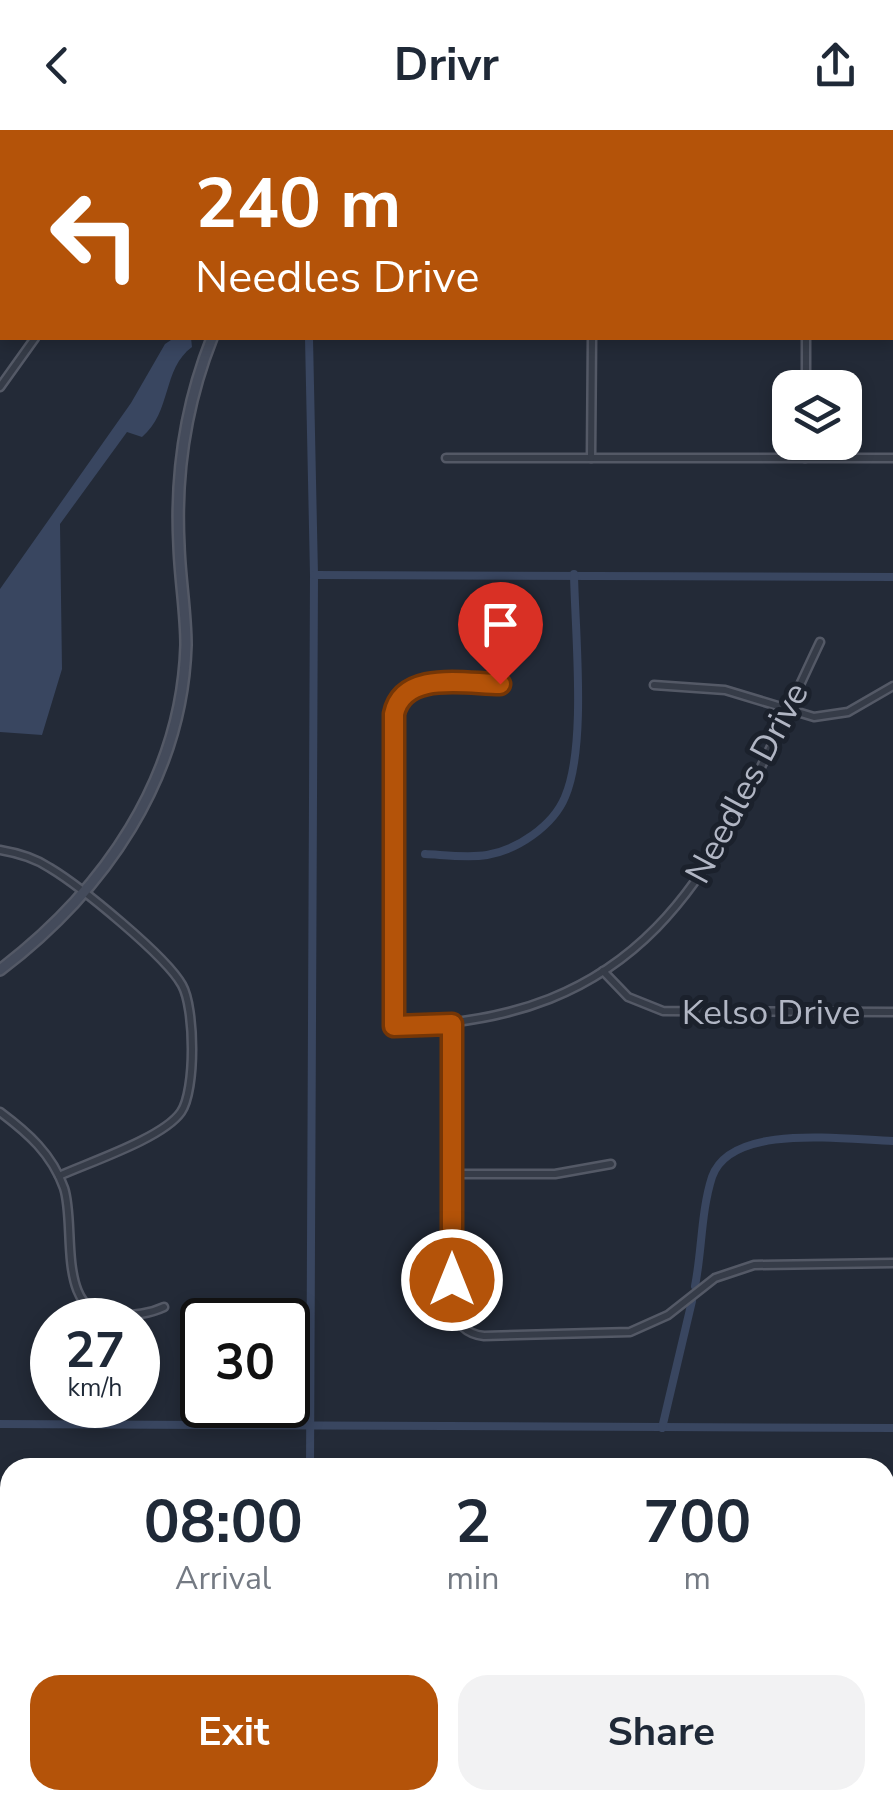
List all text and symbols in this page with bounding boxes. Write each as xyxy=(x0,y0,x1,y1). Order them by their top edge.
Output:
text: Drivr xyxy=(394,35,499,96)
icon: back xyxy=(30,38,85,93)
icon: share xyxy=(808,38,863,93)
text: 240 m xyxy=(195,156,401,252)
icon: left xyxy=(30,170,160,300)
text: Needles Drive xyxy=(195,247,479,308)
map controls xyxy=(772,370,862,460)
button: layers xyxy=(772,370,862,460)
pin xyxy=(458,582,543,685)
icon: arrive xyxy=(473,597,528,652)
street label: Needles Drive xyxy=(674,674,820,892)
street label: Kelso Drive xyxy=(682,989,860,1036)
position arrow xyxy=(400,1228,504,1332)
speed limit sign: 30 xyxy=(180,1298,310,1428)
text: 27 xyxy=(65,1316,125,1385)
text: km/h xyxy=(67,1371,123,1405)
text: 08:00 xyxy=(144,1481,303,1563)
text: 2 xyxy=(455,1481,491,1563)
text: 700 xyxy=(643,1481,751,1563)
text: Arrival xyxy=(175,1557,271,1600)
text: min xyxy=(446,1557,499,1600)
text: m xyxy=(683,1557,711,1600)
button: Exit xyxy=(30,1675,438,1790)
button: Share xyxy=(458,1675,865,1790)

